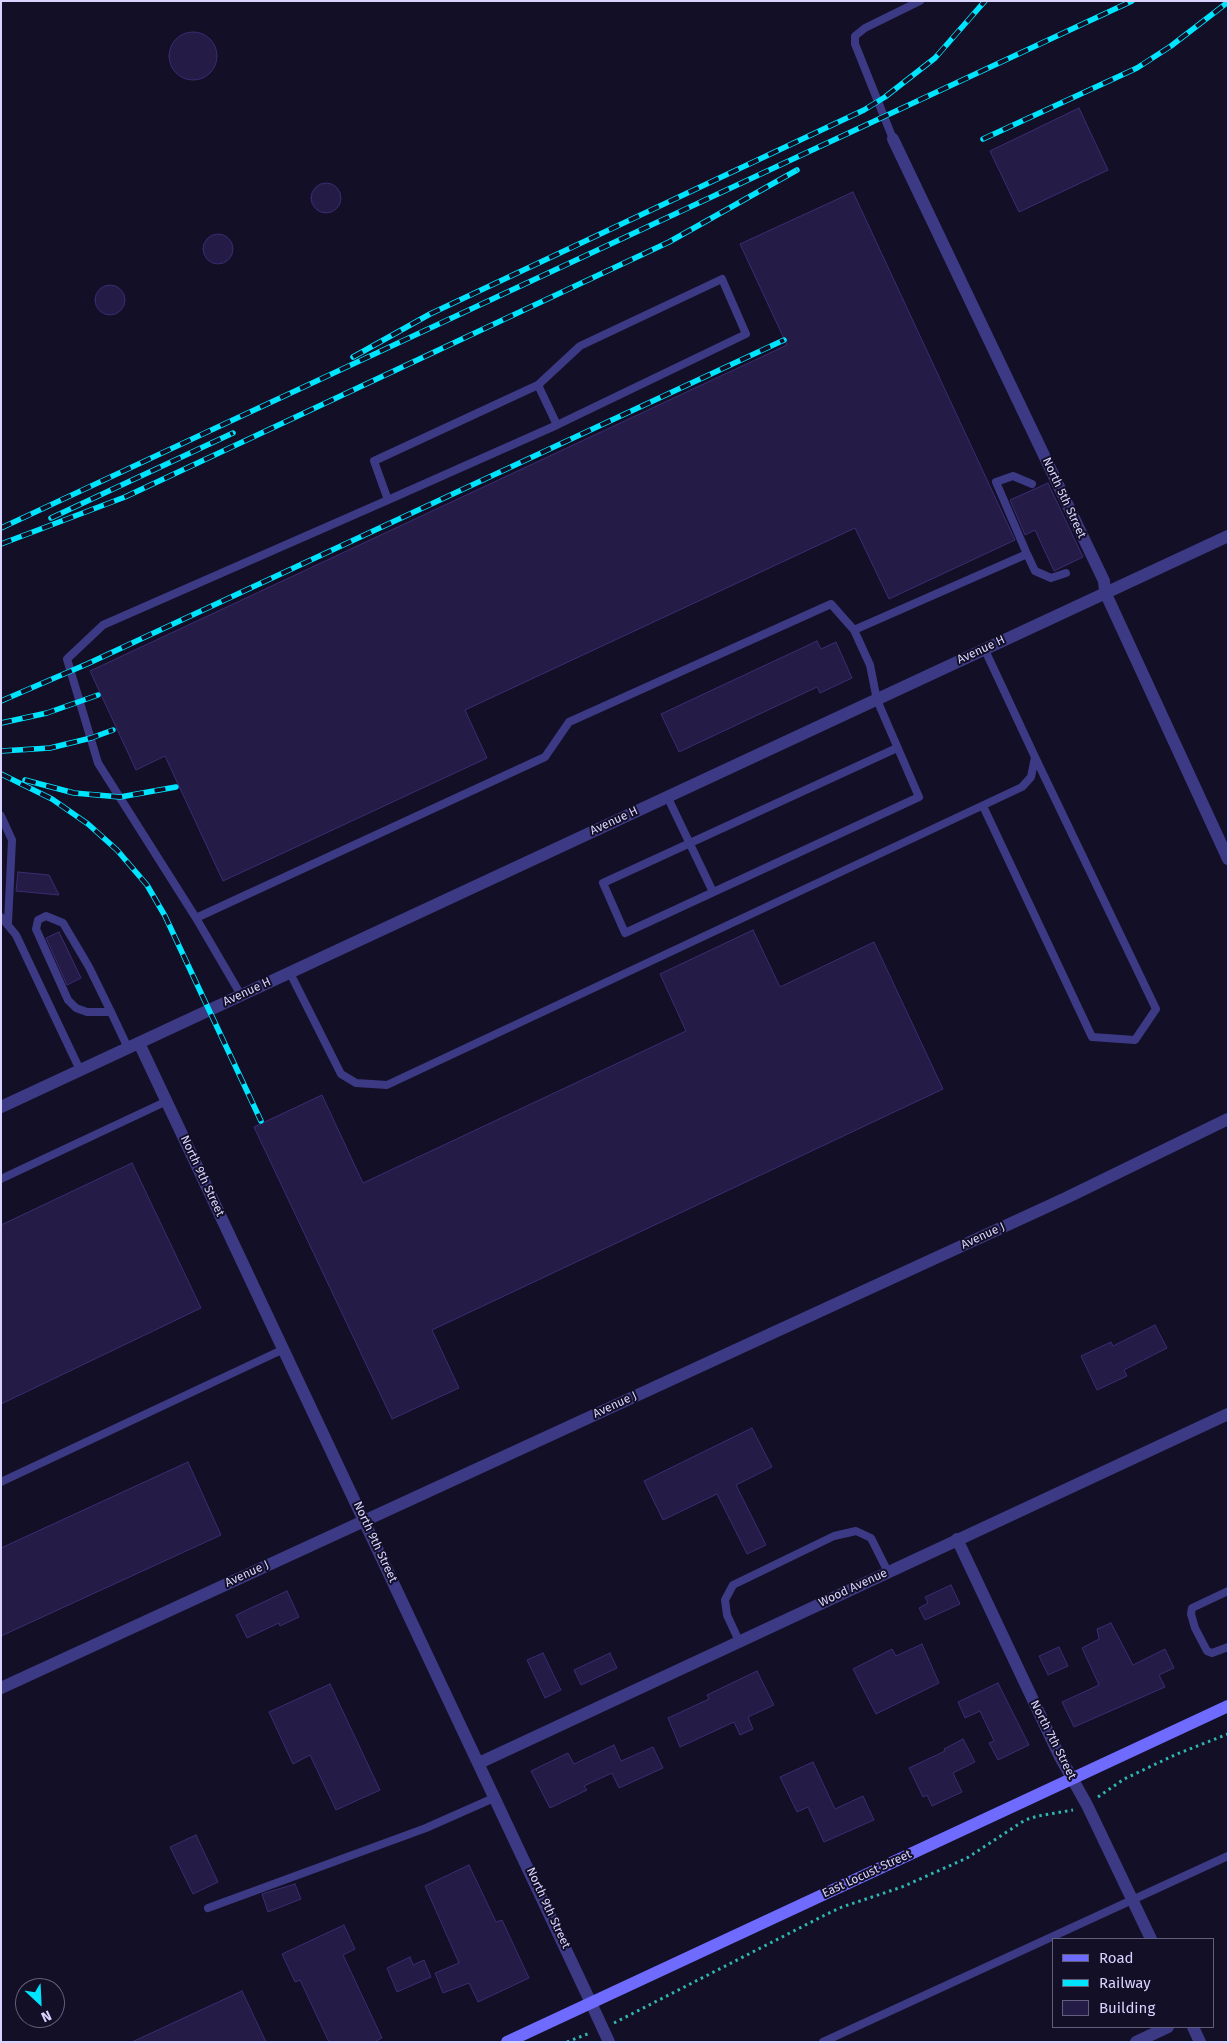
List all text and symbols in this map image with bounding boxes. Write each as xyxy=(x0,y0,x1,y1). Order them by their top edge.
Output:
street label: North 5th Street xyxy=(1039,455,1089,541)
street label: Avenue H xyxy=(955,633,1007,667)
street label: Avenue H xyxy=(588,804,640,838)
street label: Avenue H xyxy=(221,975,273,1009)
street label: North 9th Street xyxy=(177,1133,227,1219)
street label: Avenue J xyxy=(959,1220,1007,1252)
street label: Avenue J xyxy=(591,1389,639,1421)
street label: North 9th Street xyxy=(350,1499,400,1585)
street label: Avenue J xyxy=(223,1558,271,1590)
street label: Wood Avenue xyxy=(816,1566,890,1610)
street label: North 7th Street xyxy=(1027,1698,1079,1782)
street label: East Locust Street xyxy=(820,1847,914,1901)
street label: North 9th Street xyxy=(523,1865,573,1951)
legend xyxy=(1052,1938,1214,2028)
text: Road xyxy=(1099,1949,1134,1967)
text: Railway xyxy=(1099,1974,1151,1992)
north arrow xyxy=(15,1978,65,2028)
text: Building xyxy=(1099,1999,1155,2017)
text: N xyxy=(38,2006,54,2026)

